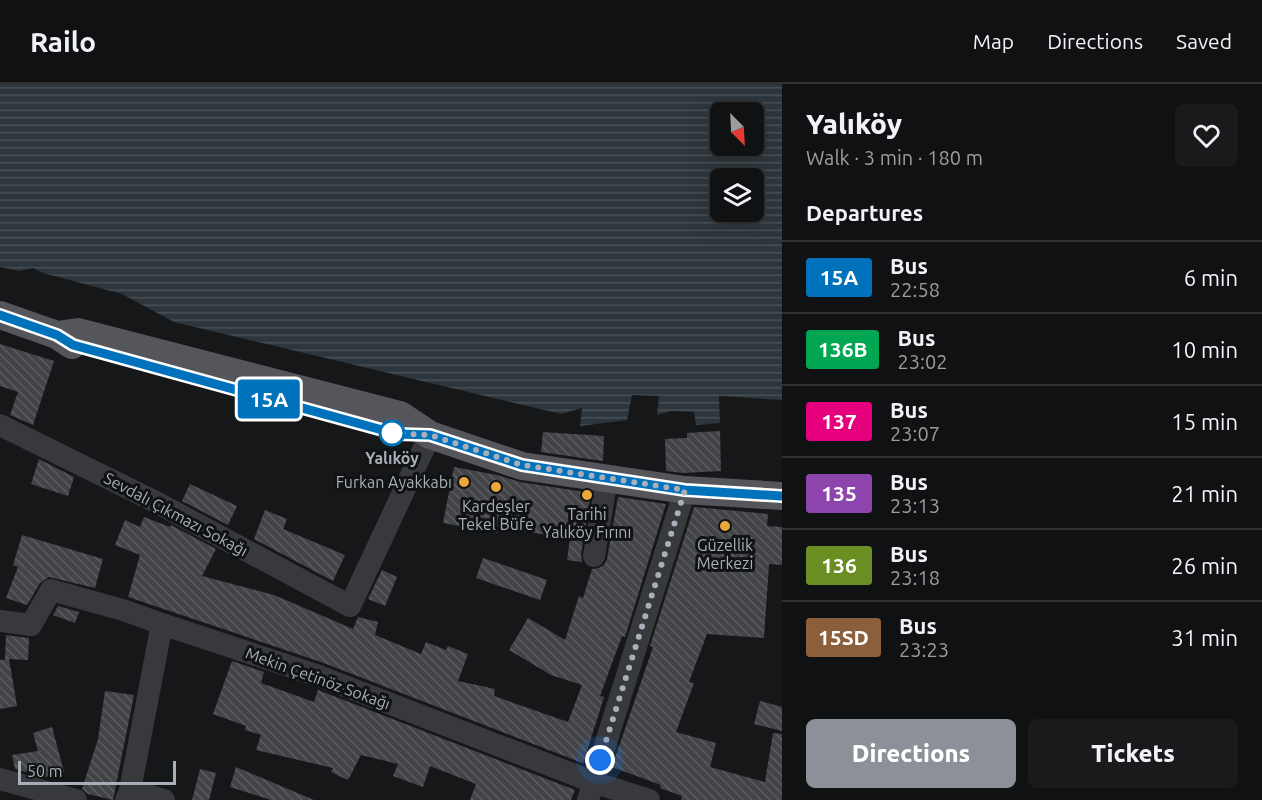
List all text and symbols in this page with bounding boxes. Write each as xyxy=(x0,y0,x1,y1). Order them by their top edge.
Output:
text: Railo xyxy=(30,26,96,57)
text: Map xyxy=(973,29,1014,53)
text: Directions xyxy=(1047,29,1143,53)
text: Saved xyxy=(1176,29,1232,53)
north arrow xyxy=(710,102,764,156)
map controls xyxy=(710,102,764,222)
button: heart xyxy=(1175,104,1238,167)
text: Yalıköy xyxy=(806,108,902,139)
text: Walk · 3 min · 180 m xyxy=(806,146,983,169)
button: layers xyxy=(710,168,764,222)
text: Departures xyxy=(806,200,923,225)
text: Bus xyxy=(890,253,928,278)
text: 15A xyxy=(820,265,858,289)
text: 6 min xyxy=(1184,265,1238,290)
text: 22:58 xyxy=(890,278,940,301)
text: Bus xyxy=(897,325,935,350)
text: 136B xyxy=(818,337,867,361)
text: 10 min xyxy=(1171,337,1238,362)
text: 23:02 xyxy=(897,350,948,373)
line badge: 15A xyxy=(234,380,304,418)
text: 15A xyxy=(250,387,288,411)
text: Bus xyxy=(890,397,928,422)
text: 137 xyxy=(821,409,857,433)
text: 15 min xyxy=(1171,409,1238,434)
marker: Yalıköy xyxy=(379,420,405,446)
text: 23:07 xyxy=(890,422,940,445)
place label: Yalıköy xyxy=(365,449,419,467)
street label: Sevdalı Çıkmazı Sokağı xyxy=(101,468,251,560)
text: Bus xyxy=(890,469,928,494)
place label: Furkan Ayakkabı xyxy=(336,473,452,491)
marker: Furkan Ayakkabı xyxy=(457,475,471,489)
marker: Kardeşler Tekel Büfe xyxy=(489,480,503,494)
text: 135 xyxy=(821,481,857,505)
text: 21 min xyxy=(1171,481,1238,506)
marker: Tarihi Yalıköy Fırını xyxy=(580,488,594,502)
text: 23:13 xyxy=(890,494,940,517)
place label: Kardeşler Tekel Büfe xyxy=(458,497,534,533)
place label: Tarihi Yalıköy Fırını xyxy=(543,505,631,541)
marker: Güzellik Merkezi xyxy=(718,519,732,533)
place label: Güzellik Merkezi xyxy=(697,536,753,572)
text: Bus xyxy=(890,541,928,566)
text: 136 xyxy=(821,553,857,577)
text: 26 min xyxy=(1171,553,1238,578)
text: 23:18 xyxy=(890,566,940,589)
text: Bus xyxy=(899,613,937,638)
text: 15SD xyxy=(818,625,869,649)
text: 31 min xyxy=(1171,625,1238,650)
text: 23:23 xyxy=(899,638,949,661)
street label: Mekin Çetinöz Sokağı xyxy=(243,643,393,713)
button: Directions xyxy=(806,719,1016,788)
button: Tickets xyxy=(1028,719,1238,788)
your location xyxy=(585,745,615,775)
scale bar xyxy=(18,758,176,786)
text: 50 m xyxy=(27,762,63,780)

